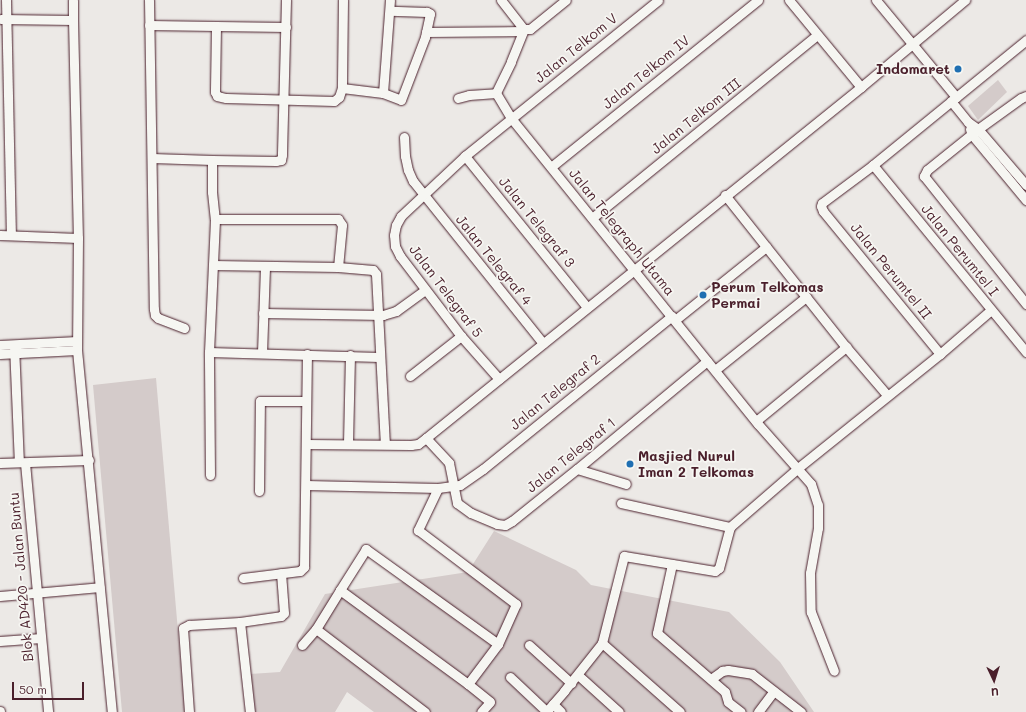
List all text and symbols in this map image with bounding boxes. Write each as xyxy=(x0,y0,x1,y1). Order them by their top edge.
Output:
street label: Jalan Telkom V xyxy=(531,10,621,86)
street label: Jalan Telkom IV xyxy=(599,32,693,112)
place label: Indomaret xyxy=(876,61,950,77)
marker: Indomaret xyxy=(953,64,963,74)
street label: Jalan Telkom III xyxy=(648,75,744,157)
street label: Jalan Telegraph Utama xyxy=(566,165,678,299)
street label: Jalan Telegraf 3 xyxy=(495,173,579,271)
street label: Jalan Perumtel I xyxy=(918,201,1002,299)
street label: Jalan Telegraf 4 xyxy=(452,211,536,309)
street label: Jalan Perumtel II xyxy=(847,219,935,323)
street label: Jalan Telegraf 5 xyxy=(406,241,486,341)
place label: Perum Telkomas Permai xyxy=(711,279,824,312)
marker: Perum Telkomas Permai xyxy=(698,290,708,300)
street label: Jalan Telegraf 2 xyxy=(507,351,603,433)
street label: Jalan Telegraf 1 xyxy=(523,414,619,496)
place label: Masjied Nurul Iman 2 Telkomas xyxy=(638,448,754,480)
marker: Masjied Nurul Iman 2 Telkomas xyxy=(625,459,635,469)
street label: Blok AD420 - Jalan Buntu xyxy=(5,492,37,662)
north arrow xyxy=(974,660,1014,700)
scale bar xyxy=(14,674,86,700)
text: 50 m xyxy=(19,681,47,697)
text: U xyxy=(990,685,999,700)

